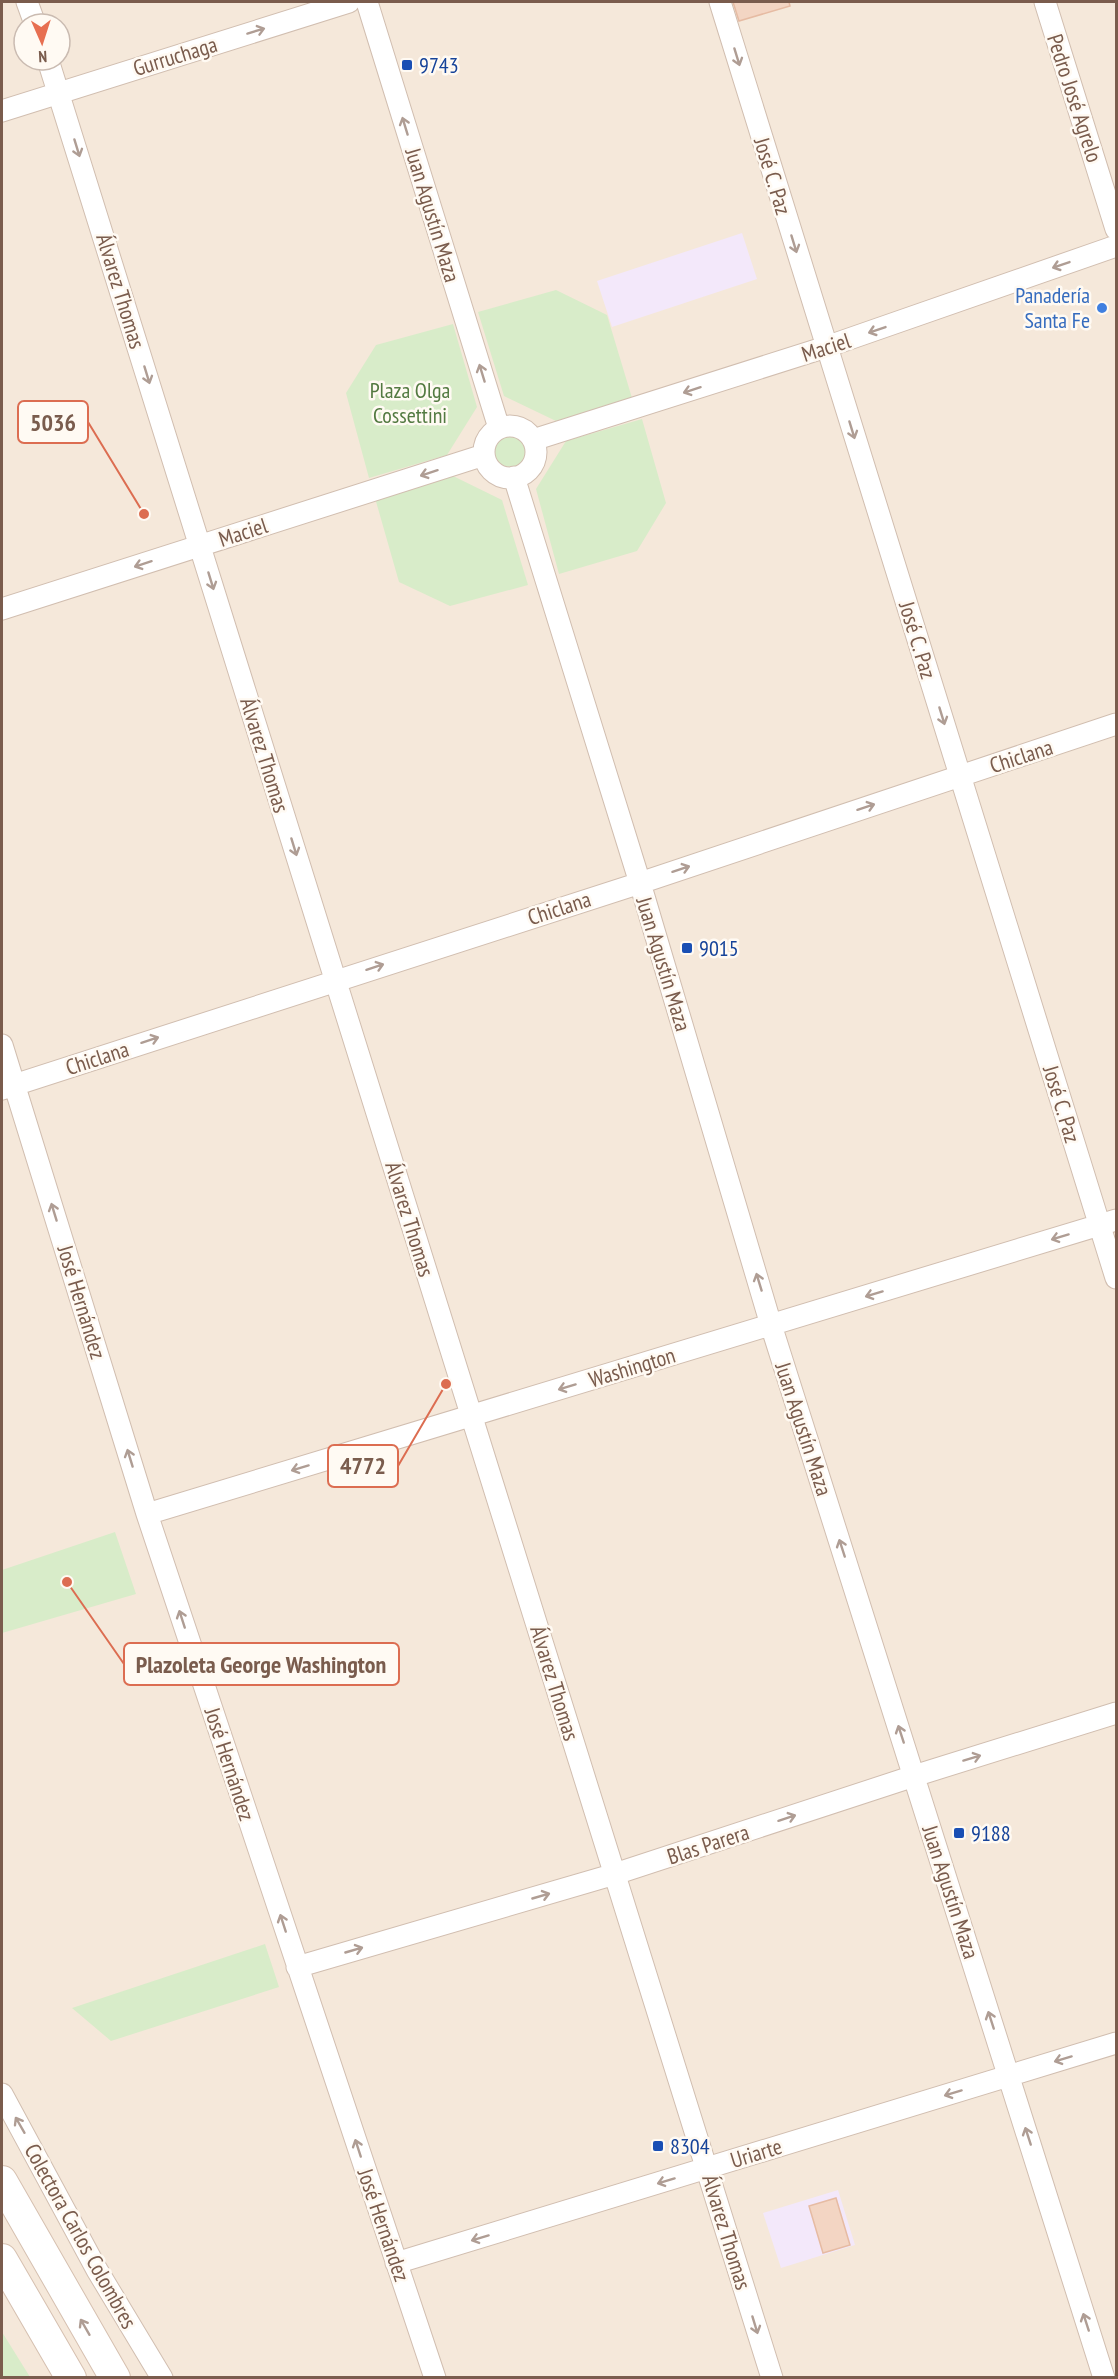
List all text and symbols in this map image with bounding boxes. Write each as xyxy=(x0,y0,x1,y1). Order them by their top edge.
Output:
north arrow xyxy=(12,12,72,72)
one-way arrow xyxy=(246,25,265,36)
street label: Gurruchaga xyxy=(130,30,220,82)
street label: Pedro José Agrelo xyxy=(1041,30,1109,166)
text: N xyxy=(38,47,48,67)
one-way arrow xyxy=(732,47,743,66)
place label: 9743 xyxy=(419,51,459,79)
marker: 9743 xyxy=(400,58,414,72)
one-way arrow xyxy=(399,117,410,136)
street label: José C. Paz xyxy=(748,133,798,218)
one-way arrow xyxy=(72,138,83,157)
street label: Juan Agustín Maza xyxy=(399,144,467,285)
street label: Álvarez Thomas xyxy=(90,230,152,352)
one-way arrow xyxy=(789,234,800,253)
one-way arrow xyxy=(1052,261,1071,272)
place label: Panadería Santa Fe xyxy=(1015,281,1090,334)
marker: Panadería Santa Fe xyxy=(1095,301,1109,315)
one-way arrow xyxy=(868,325,887,336)
street label: Maciel xyxy=(798,326,855,368)
one-way arrow xyxy=(476,364,487,383)
one-way arrow xyxy=(142,365,153,384)
park label: Plaza Olga Cossettini xyxy=(370,376,450,429)
one-way arrow xyxy=(683,385,702,396)
callout: 5036 xyxy=(18,401,88,443)
text: 5036 xyxy=(30,407,76,438)
one-way arrow xyxy=(847,420,858,439)
one-way arrow xyxy=(420,468,439,479)
street label: Maciel xyxy=(215,511,272,553)
one-way arrow xyxy=(134,559,153,570)
one-way arrow xyxy=(206,571,217,590)
street label: José C. Paz xyxy=(893,597,943,682)
street label: Álvarez Thomas xyxy=(234,694,296,816)
one-way arrow xyxy=(937,706,948,725)
street label: Chiclana xyxy=(986,733,1056,779)
one-way arrow xyxy=(856,801,875,812)
one-way arrow xyxy=(289,837,300,856)
one-way arrow xyxy=(671,862,690,873)
street label: Chiclana xyxy=(524,885,594,931)
street label: Juan Agustín Maza xyxy=(630,893,698,1034)
place label: 9015 xyxy=(699,934,739,962)
marker: 9015 xyxy=(680,941,694,955)
one-way arrow xyxy=(365,961,384,972)
one-way arrow xyxy=(140,1034,159,1045)
street label: Chiclana xyxy=(62,1035,132,1081)
street label: José C. Paz xyxy=(1037,1061,1087,1146)
street label: Álvarez Thomas xyxy=(379,1158,441,1280)
one-way arrow xyxy=(48,1203,59,1222)
one-way arrow xyxy=(1051,1232,1070,1243)
street label: José Hernández xyxy=(51,1241,113,1362)
one-way arrow xyxy=(753,1273,764,1292)
one-way arrow xyxy=(865,1289,884,1300)
street label: Washington xyxy=(585,1341,679,1393)
street label: Juan Agustín Maza xyxy=(769,1358,839,1499)
one-way arrow xyxy=(557,1382,576,1393)
callout: 4772 xyxy=(328,1445,398,1487)
one-way arrow xyxy=(124,1449,135,1468)
text: 4772 xyxy=(340,1450,386,1481)
one-way arrow xyxy=(291,1463,310,1474)
one-way arrow xyxy=(836,1539,847,1558)
one-way arrow xyxy=(175,1610,186,1628)
street label: Álvarez Thomas xyxy=(524,1622,586,1744)
callout: Plazoleta George Washington xyxy=(124,1643,399,1685)
text: Plazoleta George Washington xyxy=(136,1649,386,1680)
street label: José Hernández xyxy=(198,1703,261,1824)
one-way arrow xyxy=(895,1725,906,1744)
one-way arrow xyxy=(962,1752,981,1763)
one-way arrow xyxy=(777,1811,796,1822)
street label: Blas Parera xyxy=(664,1818,752,1870)
place label: 9188 xyxy=(971,1819,1011,1847)
street label: Juan Agustín Maza xyxy=(916,1821,986,1962)
marker: 9188 xyxy=(952,1826,966,1840)
one-way arrow xyxy=(531,1890,550,1901)
one-way arrow xyxy=(277,1914,288,1933)
one-way arrow xyxy=(344,1944,363,1955)
one-way arrow xyxy=(985,2011,996,2030)
one-way arrow xyxy=(1054,2054,1073,2065)
one-way arrow xyxy=(944,2088,963,2099)
one-way arrow xyxy=(13,2117,25,2134)
one-way arrow xyxy=(1022,2127,1033,2146)
place label: 8304 xyxy=(670,2132,710,2160)
street label: Uriarte xyxy=(727,2132,785,2174)
street label: Colectora Carlos Colombres xyxy=(19,2139,143,2333)
one-way arrow xyxy=(351,2139,362,2158)
marker: 8304 xyxy=(651,2139,665,2153)
street label: José Hernández xyxy=(351,2164,416,2285)
street label: Álvarez Thomas xyxy=(696,2171,758,2293)
one-way arrow xyxy=(657,2176,676,2187)
one-way arrow xyxy=(470,2233,489,2244)
one-way arrow xyxy=(1080,2313,1091,2332)
one-way arrow xyxy=(750,2315,761,2334)
one-way arrow xyxy=(79,2319,91,2336)

